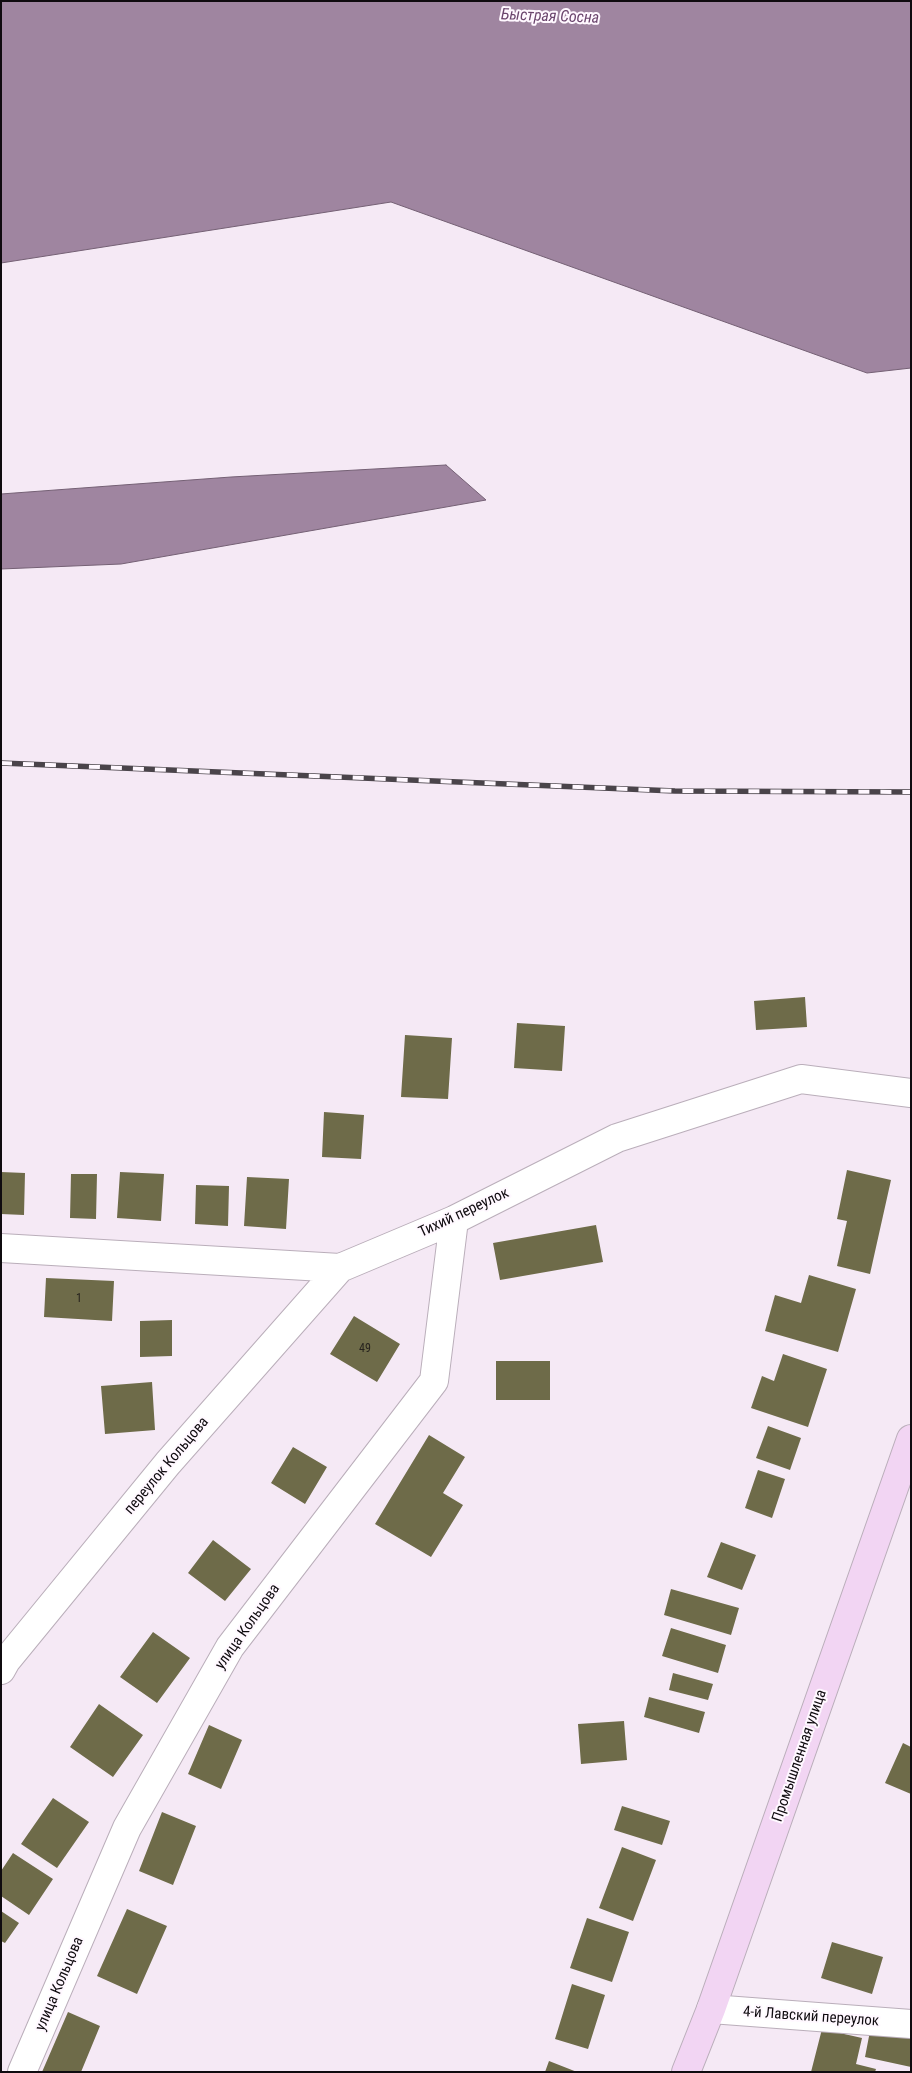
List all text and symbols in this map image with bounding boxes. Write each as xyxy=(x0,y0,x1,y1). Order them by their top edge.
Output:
water label: Быстрая Сосна xyxy=(501,6,599,28)
street label: Тихий переулок xyxy=(416,1184,512,1242)
house number: 1 xyxy=(76,1292,82,1306)
house number: 49 xyxy=(359,1342,371,1356)
street label: переулок Кольцова xyxy=(121,1414,213,1518)
street label: улица Кольцова xyxy=(212,1581,284,1673)
street label: Промышленная улица xyxy=(769,1687,831,1825)
street label: улица Кольцова xyxy=(32,1934,88,2034)
street label: 4-й Лавский переулок xyxy=(742,2003,880,2031)

